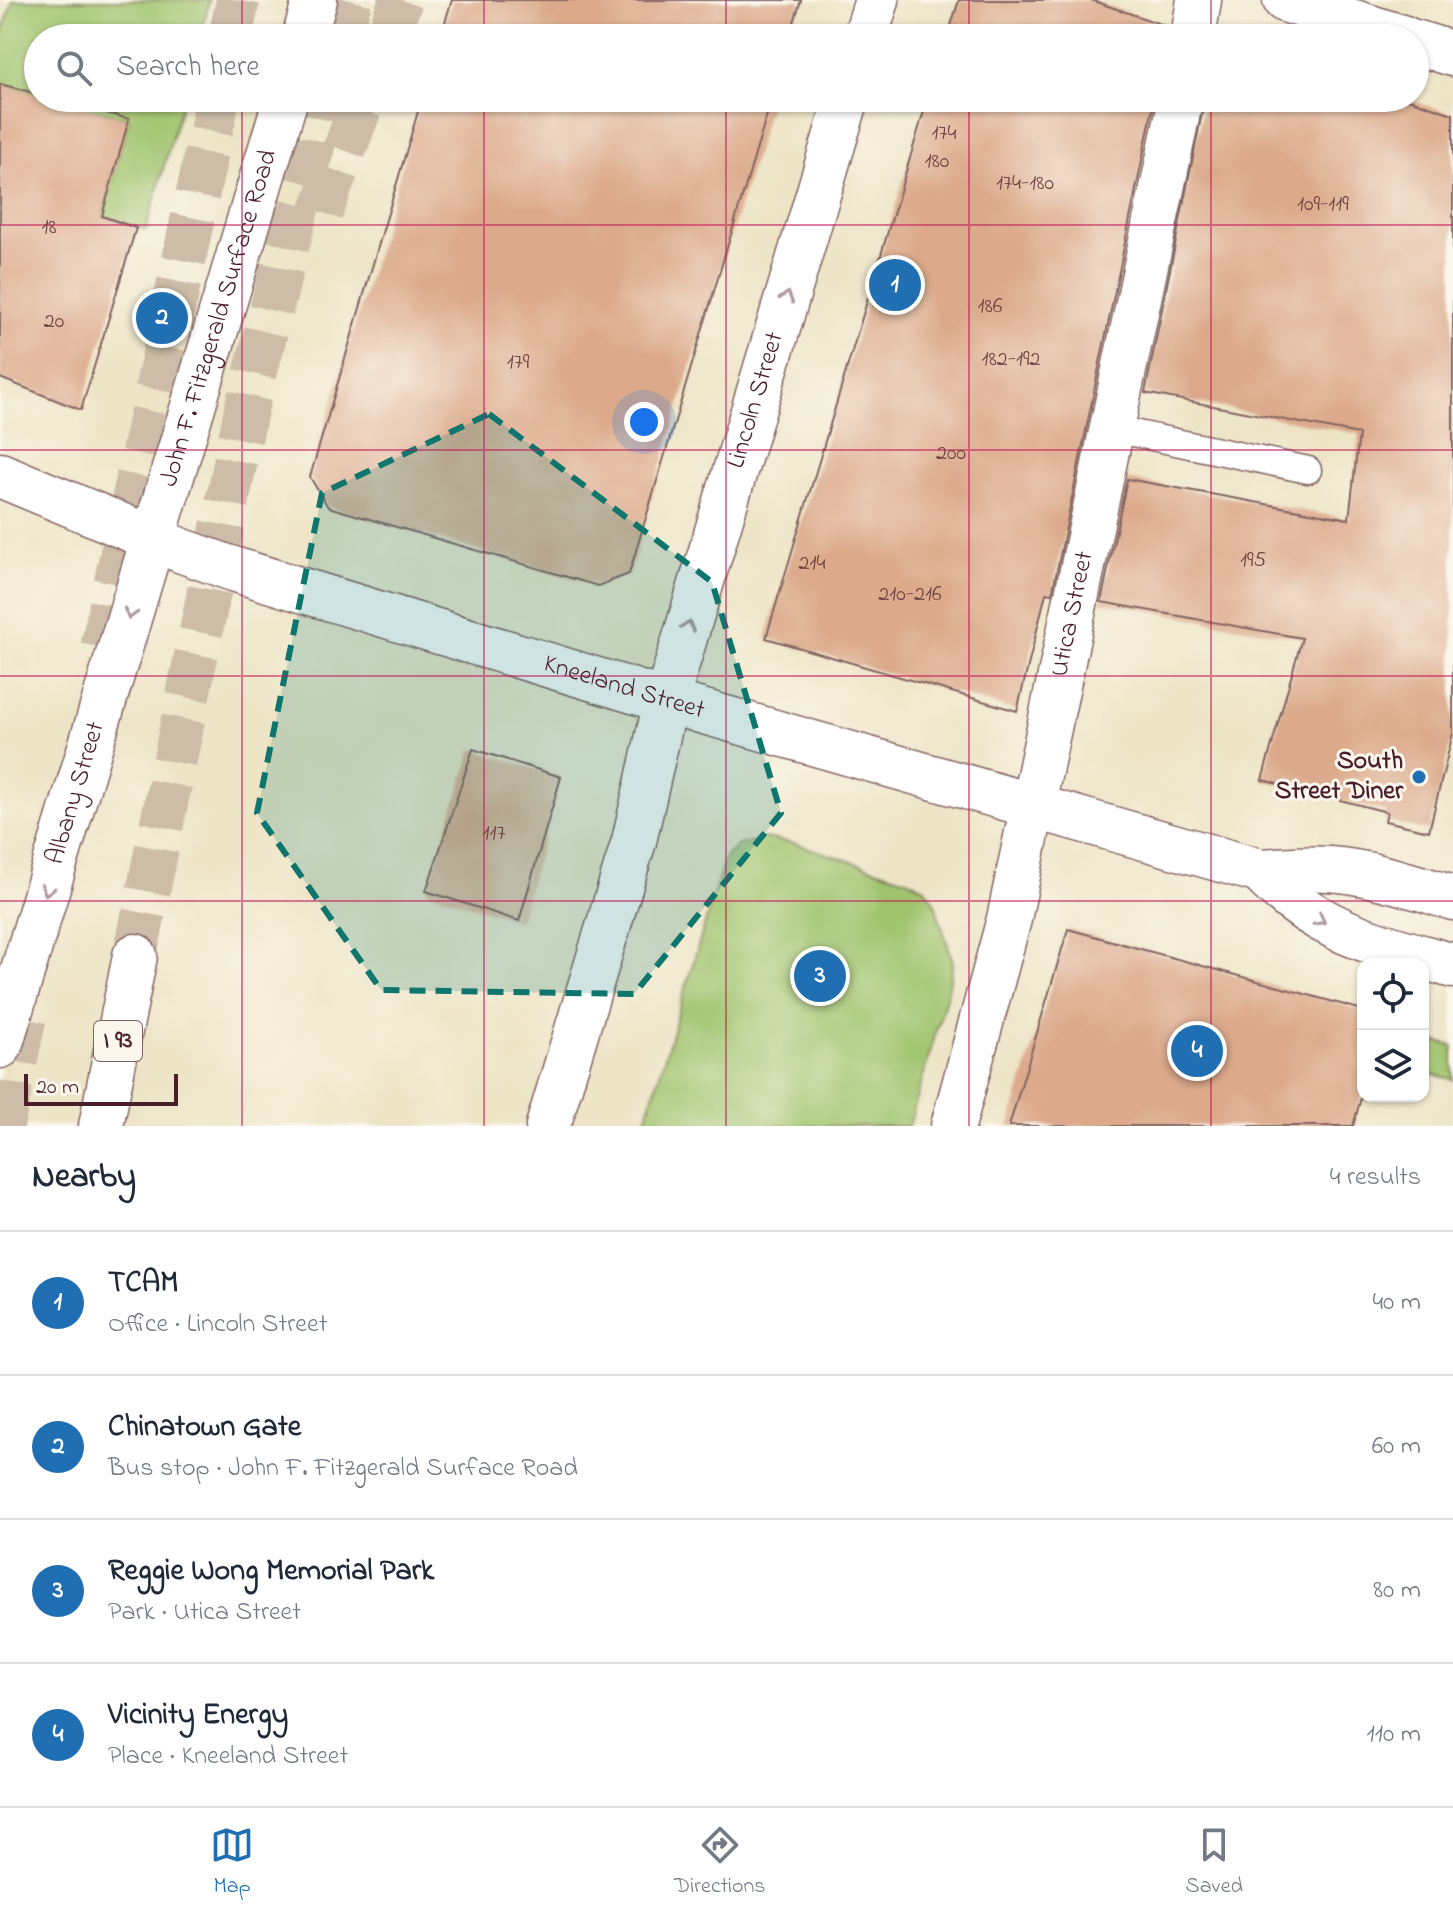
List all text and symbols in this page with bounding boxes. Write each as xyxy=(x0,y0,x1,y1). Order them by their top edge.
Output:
search box xyxy=(24,24,1429,112)
icon: search xyxy=(52,46,96,90)
text: Search here xyxy=(116,46,260,90)
house number: 174 xyxy=(931,118,957,150)
street label: John F. Fitzgerald Surface Road xyxy=(151,145,288,491)
house number: 180 xyxy=(925,146,949,178)
house number: 174-180 xyxy=(996,168,1054,200)
house number: 109-119 xyxy=(1297,189,1349,221)
house number: 18 xyxy=(41,212,57,244)
pin: 1 xyxy=(869,255,921,315)
pin: 2 xyxy=(136,288,188,348)
one-way arrow xyxy=(778,290,794,304)
house number: 186 xyxy=(978,291,1003,323)
house number: 20 xyxy=(44,306,64,338)
street label: Lincoln Street xyxy=(718,327,795,473)
house number: 182-192 xyxy=(982,344,1041,376)
house number: 179 xyxy=(507,347,530,379)
your location xyxy=(624,402,664,442)
house number: 200 xyxy=(936,438,966,470)
house number: 195 xyxy=(1240,545,1266,577)
house number: 214 xyxy=(799,548,826,580)
street label: Utica Street xyxy=(1041,548,1105,680)
house number: 210-216 xyxy=(878,579,942,611)
one-way arrow xyxy=(123,607,139,620)
one-way arrow xyxy=(679,620,695,634)
street label: Kneeland Street xyxy=(539,646,709,730)
street label: Albany Street xyxy=(37,717,116,869)
place label: South Street Diner xyxy=(1275,743,1404,811)
marker: South Street Diner xyxy=(1410,768,1428,786)
house number: 117 xyxy=(482,818,506,850)
one-way arrow xyxy=(40,882,56,896)
one-way arrow xyxy=(1312,910,1326,925)
pin: 3 xyxy=(794,946,846,1006)
map controls xyxy=(1357,958,1429,1102)
button: locate xyxy=(1357,958,1429,1030)
road number: I 93 xyxy=(94,1021,142,1061)
pin: 4 xyxy=(1171,1021,1223,1081)
button: layers xyxy=(1357,1030,1429,1102)
scale bar xyxy=(24,1070,178,1106)
text: 20 m xyxy=(36,1072,79,1104)
text: Nearby xyxy=(32,1153,136,1203)
text: 4 results xyxy=(1330,1159,1421,1197)
text: TCAM xyxy=(108,1262,178,1306)
text: 1 xyxy=(54,1284,62,1322)
text: 40 m xyxy=(1372,1284,1421,1322)
text: Office · Lincoln Street xyxy=(108,1306,327,1344)
text: Chinatown Gate xyxy=(108,1406,301,1450)
text: 2 xyxy=(52,1428,64,1466)
text: 60 m xyxy=(1372,1428,1421,1466)
text: Bus stop · John F. Fitzgerald Surface Road xyxy=(108,1450,578,1488)
text: Reggie Wong Memorial Park xyxy=(108,1550,434,1594)
text: 3 xyxy=(53,1572,63,1610)
text: 80 m xyxy=(1373,1572,1421,1610)
text: Park · Utica Street xyxy=(108,1594,301,1632)
text: Vicinity Energy xyxy=(108,1694,288,1738)
text: 4 xyxy=(53,1716,63,1754)
text: 110 m xyxy=(1367,1716,1421,1754)
text: Place · Kneeland Street xyxy=(108,1738,348,1776)
tab: Map xyxy=(210,1823,254,1903)
tab: Directions xyxy=(674,1823,765,1903)
tab: Saved xyxy=(1186,1823,1243,1903)

